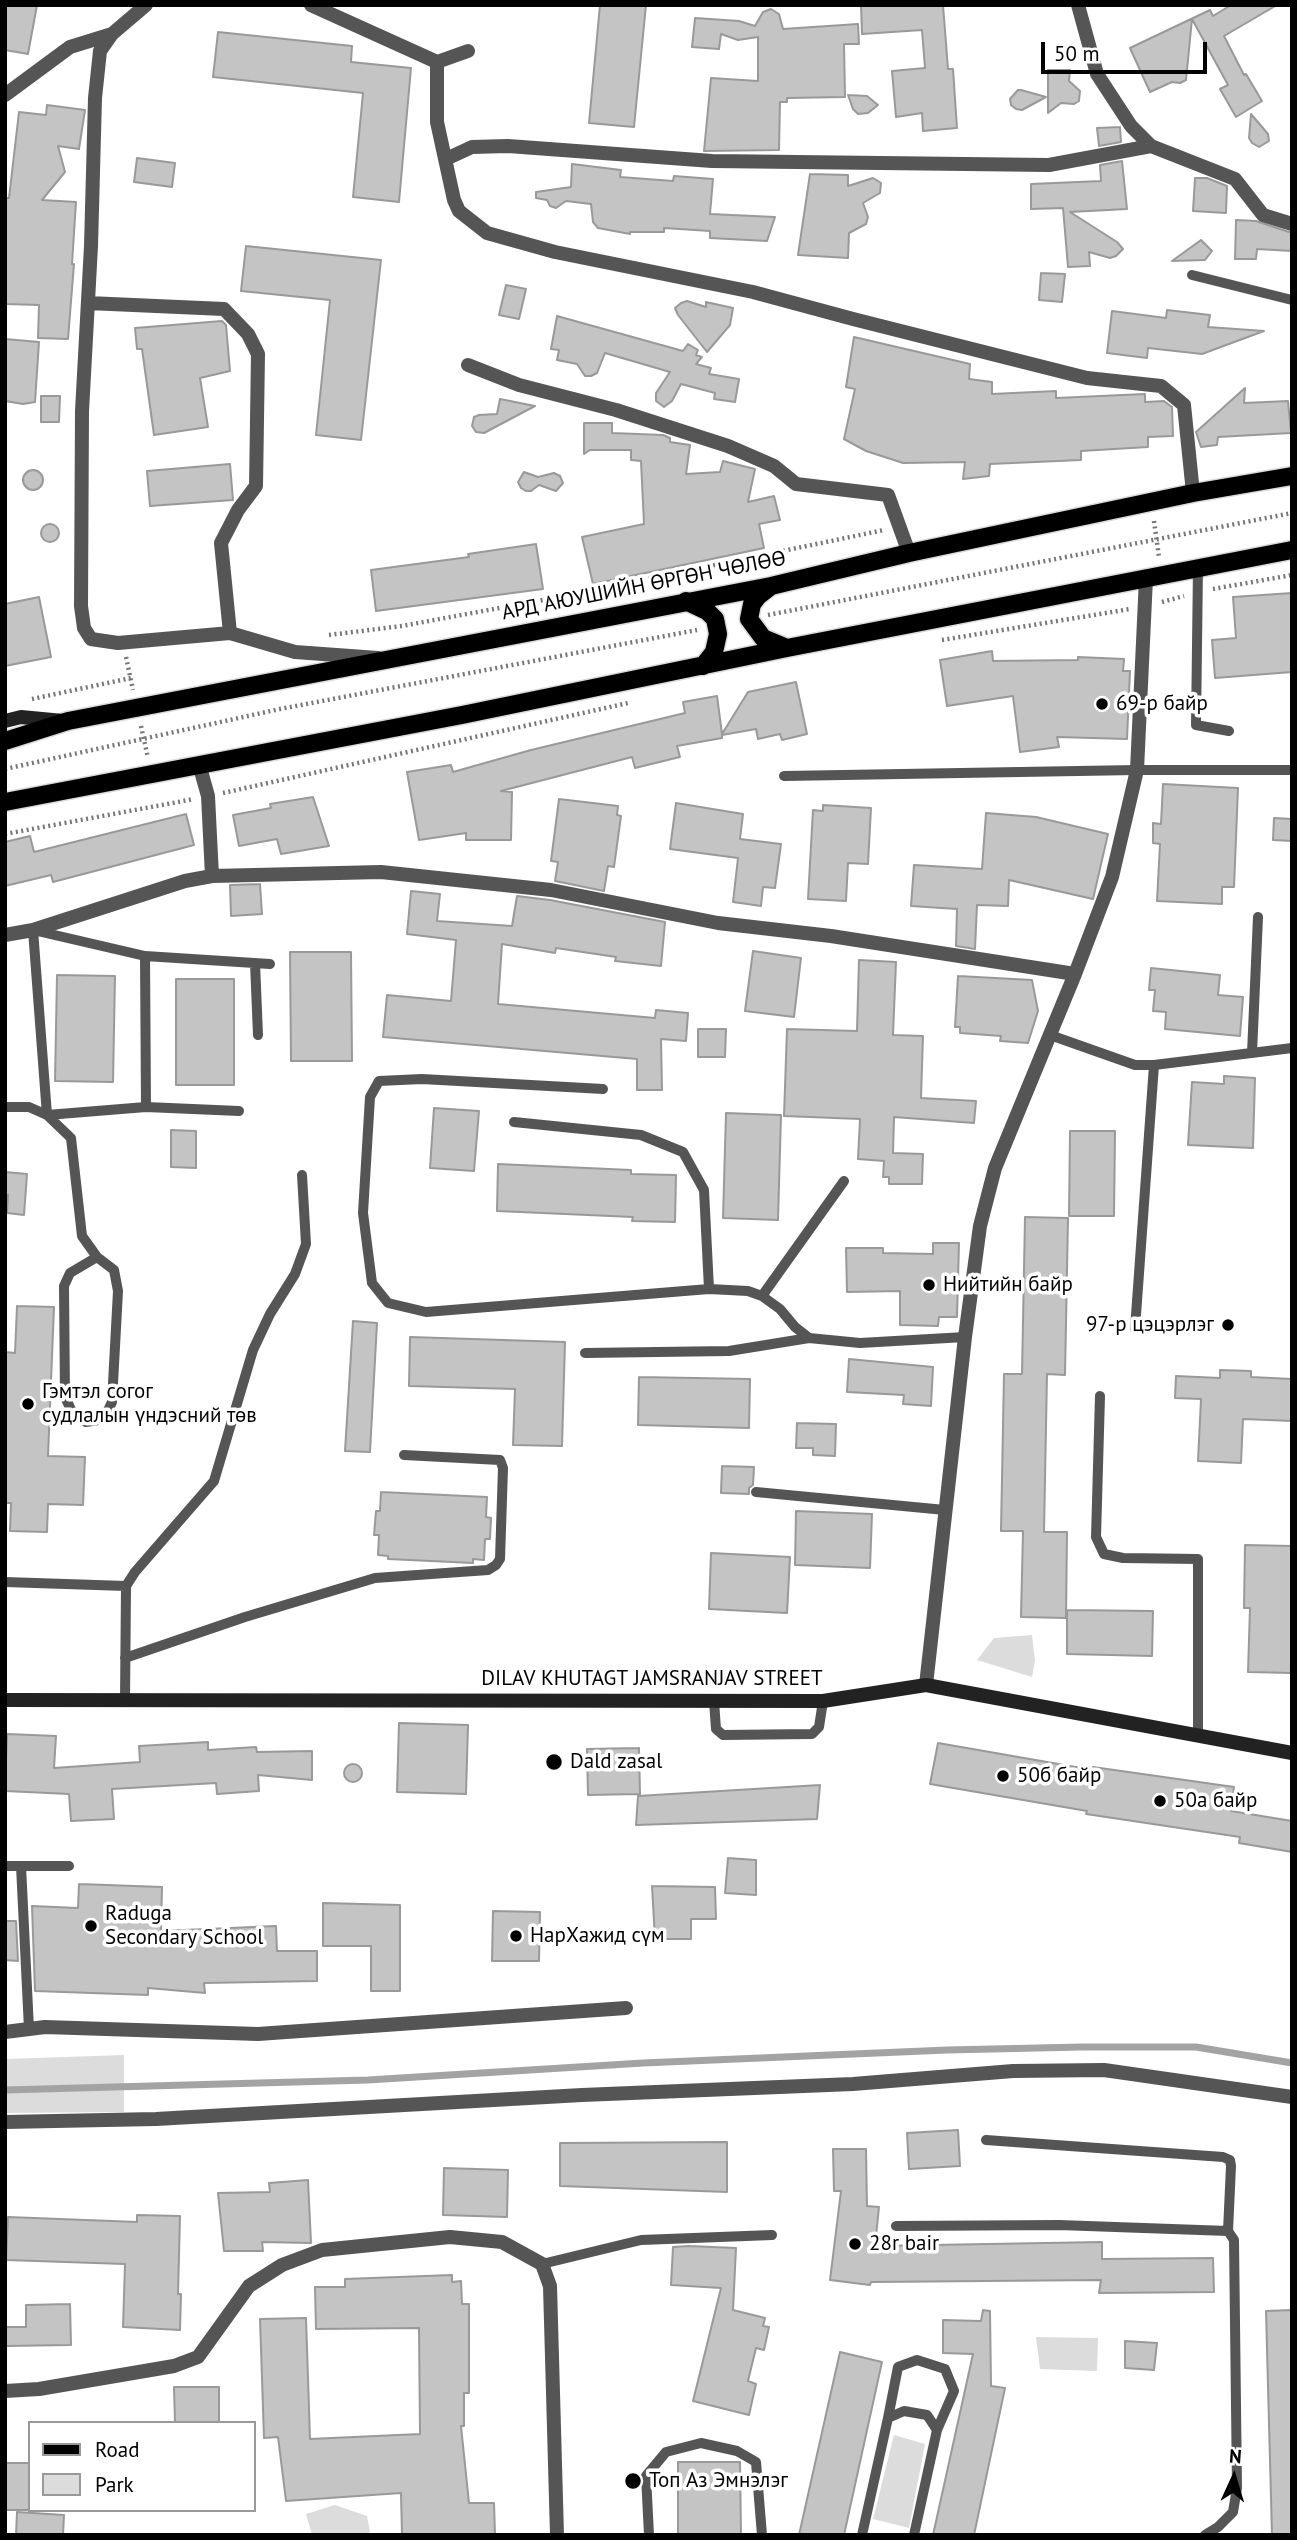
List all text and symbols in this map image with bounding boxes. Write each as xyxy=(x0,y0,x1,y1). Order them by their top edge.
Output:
scale bar xyxy=(1045,28,1211,72)
text: 50 m xyxy=(1054,40,1100,67)
street label: АРД АЮУШИЙН ӨРГӨН ЧӨЛӨӨ xyxy=(500,546,788,626)
place label: 69-р байр xyxy=(1116,691,1208,717)
marker: 69-р байр xyxy=(1094,696,1110,712)
place label: Нийтийн байр xyxy=(943,1272,1073,1298)
marker: Нийтийн байр xyxy=(921,1277,937,1293)
place label: 97-р цэцэрлэг xyxy=(1086,1312,1214,1338)
marker: 97-р цэцэрлэг xyxy=(1220,1317,1236,1333)
place label: Гэмтэл согог судлалын үндэсний төв xyxy=(42,1379,257,1429)
marker: Гэмтэл согог судлалын үндэсний төв xyxy=(20,1396,36,1412)
street label: DILAV KHUTAGT JAMSRANJAV STREET xyxy=(481,1666,823,1692)
place label: Dald zasal xyxy=(570,1749,662,1775)
marker: Dald zasal xyxy=(544,1752,564,1772)
place label: 50б байр xyxy=(1017,1763,1101,1789)
marker: 50б байр xyxy=(995,1768,1011,1784)
place label: 50а байр xyxy=(1174,1788,1257,1814)
marker: 50а байр xyxy=(1152,1793,1168,1809)
place label: Raduga Secondary School xyxy=(105,1901,263,1951)
marker: Raduga Secondary School xyxy=(83,1918,99,1934)
place label: НарХажид сүм xyxy=(530,1923,664,1949)
marker: НарХажид сүм xyxy=(508,1928,524,1944)
place label: 28r bair xyxy=(869,2231,939,2257)
marker: 28r bair xyxy=(847,2236,863,2252)
legend xyxy=(28,2421,256,2512)
text: Road xyxy=(95,2436,139,2463)
north arrow xyxy=(1199,2442,1269,2512)
text: N xyxy=(1228,2444,1243,2468)
place label: Топ Аз Эмнэлэг xyxy=(649,2468,788,2494)
text: Park xyxy=(95,2471,134,2498)
marker: Топ Аз Эмнэлэг xyxy=(623,2471,643,2491)

